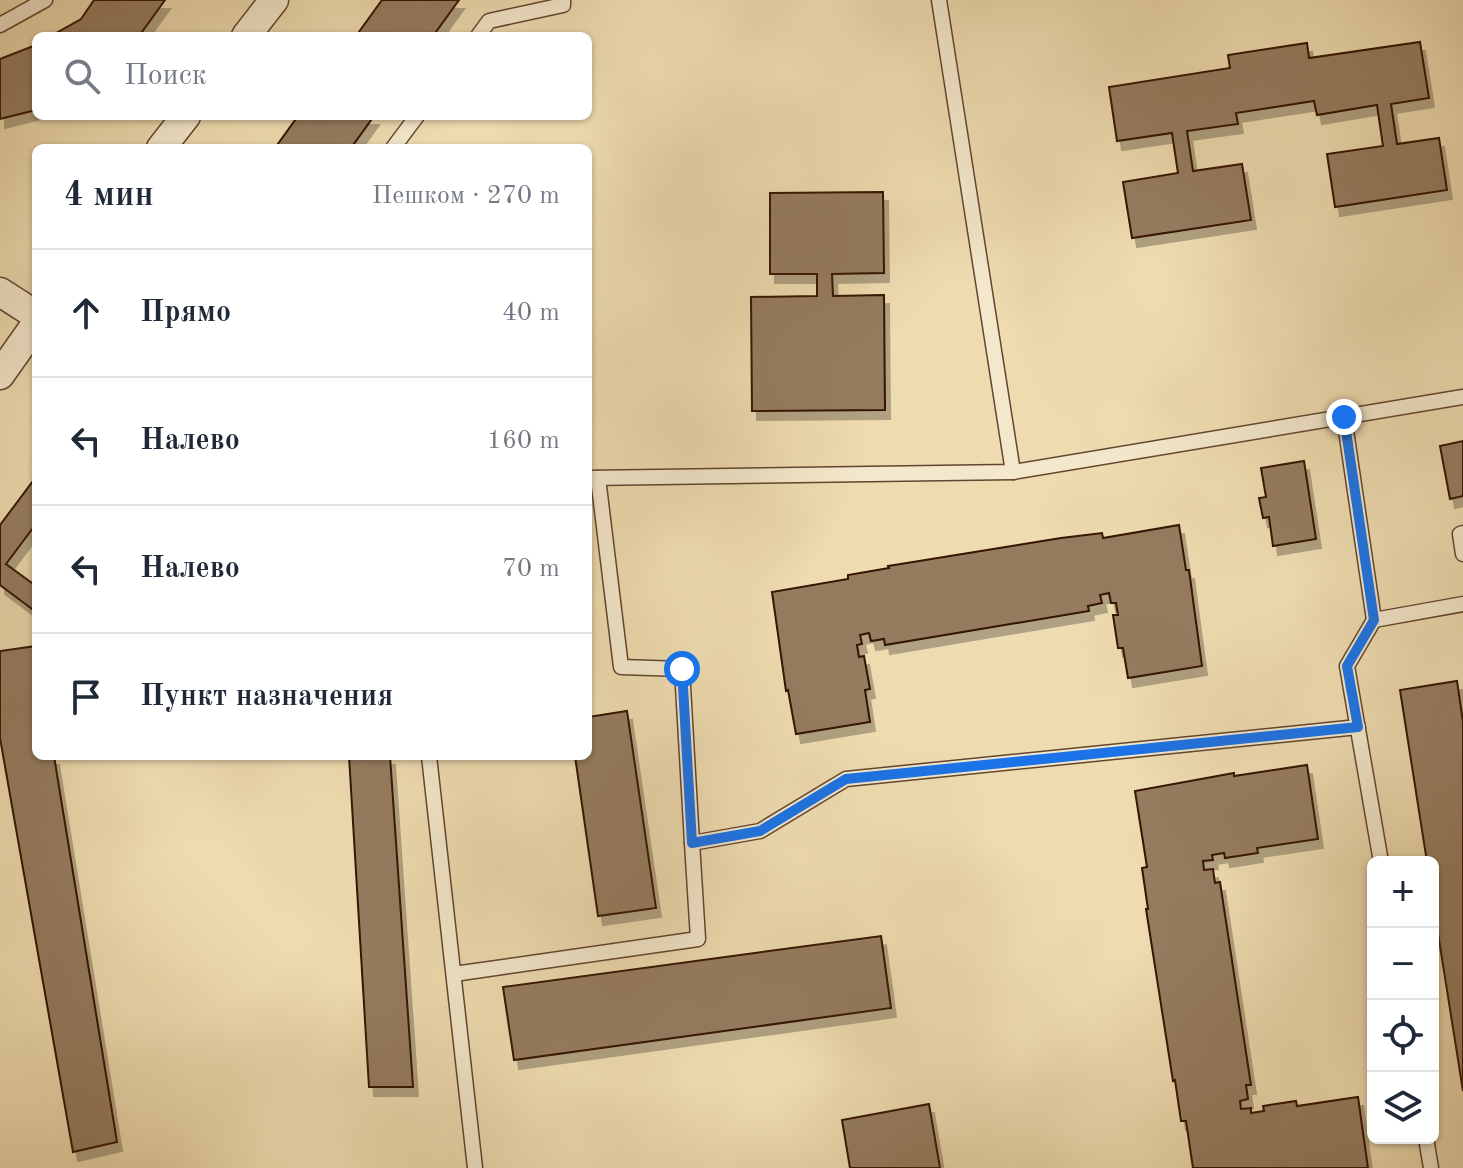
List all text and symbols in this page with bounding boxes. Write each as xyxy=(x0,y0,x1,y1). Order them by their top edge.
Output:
search box xyxy=(32,32,592,120)
icon: search xyxy=(60,54,104,98)
text: Поиск xyxy=(124,61,207,91)
text: 4 мин xyxy=(64,179,154,213)
text: Пешком · 270 m xyxy=(372,183,560,209)
icon: ahead xyxy=(64,291,108,335)
text: Прямо xyxy=(140,298,231,328)
text: 40 m xyxy=(502,300,560,326)
route end xyxy=(1326,399,1362,435)
icon: left xyxy=(64,419,108,463)
text: Налево xyxy=(140,426,240,456)
text: 160 m xyxy=(487,428,560,454)
icon: left xyxy=(64,547,108,591)
text: Налево xyxy=(140,554,240,584)
text: 70 m xyxy=(502,556,560,582)
route start xyxy=(664,651,700,687)
icon: arrive xyxy=(64,675,108,719)
text: Пункт назначения xyxy=(140,682,393,712)
map controls xyxy=(1367,856,1439,1144)
button: + xyxy=(1367,856,1439,928)
button: − xyxy=(1367,928,1439,1000)
button: locate xyxy=(1367,1000,1439,1072)
button: layers xyxy=(1367,1072,1439,1144)

